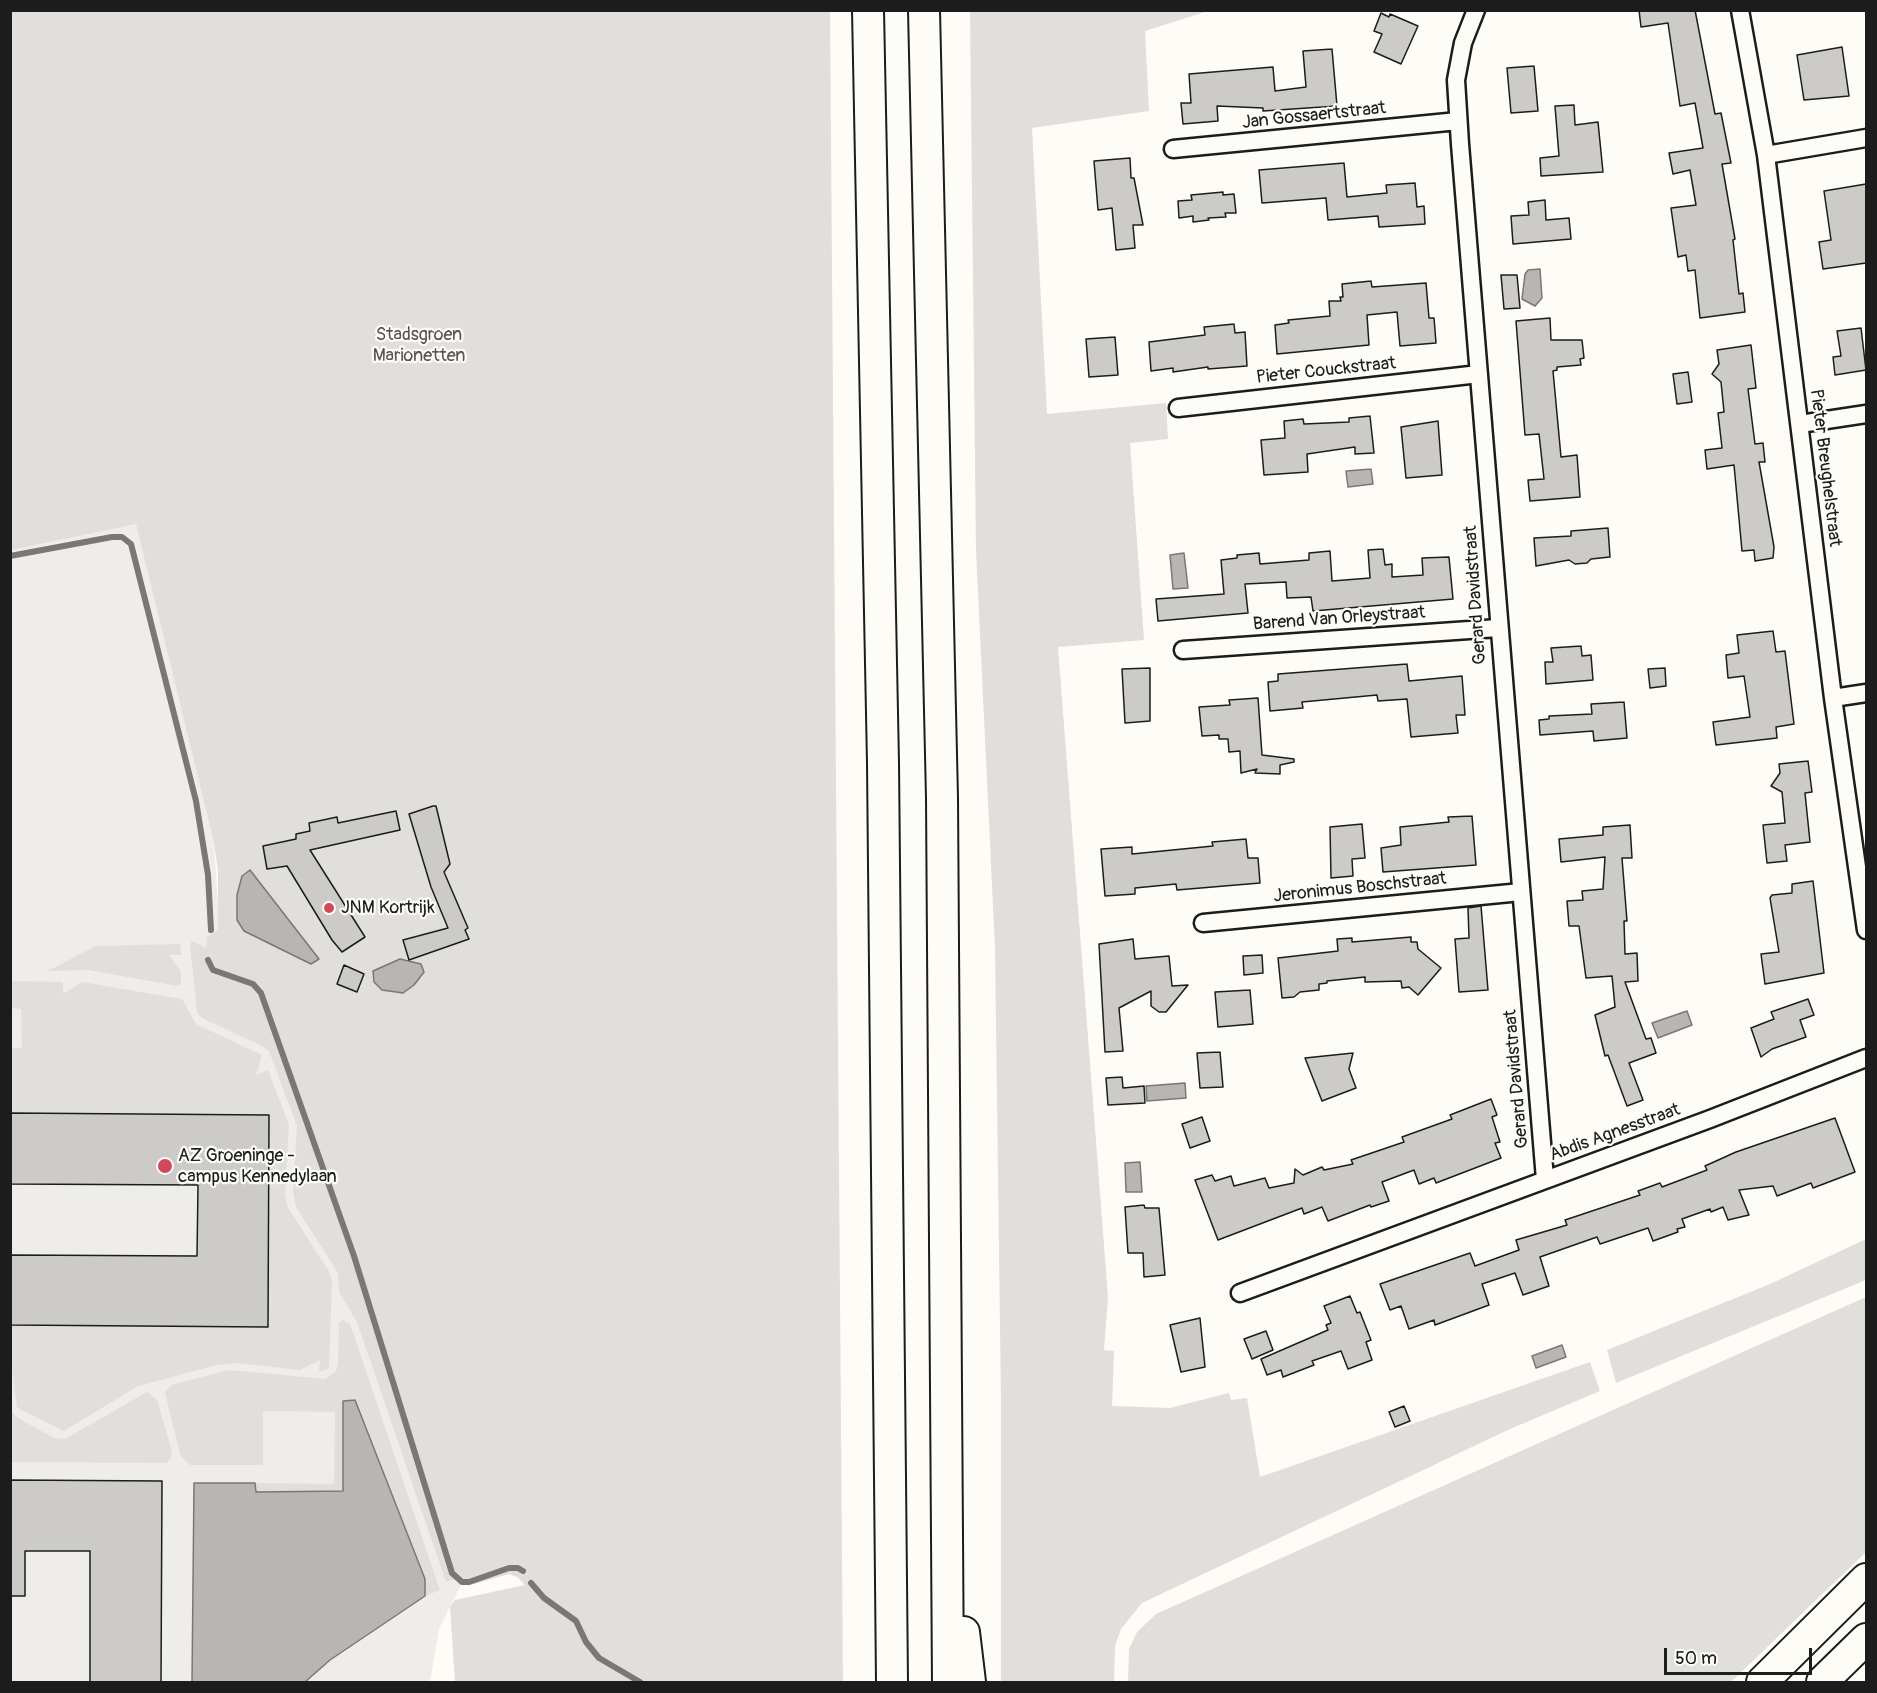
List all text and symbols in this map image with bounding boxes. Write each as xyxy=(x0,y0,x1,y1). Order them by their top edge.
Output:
street label: Jan Gossaertstraat xyxy=(1241,98,1387,134)
park label: Stadsgroen Marionetten xyxy=(373,324,465,366)
street label: Pieter Couckstraat xyxy=(1255,353,1397,389)
street label: Pieter Breughelstraat xyxy=(1805,388,1845,548)
street label: Gerard Davidstraat xyxy=(1460,525,1492,665)
street label: Barend Van Orleystraat xyxy=(1252,602,1426,636)
street label: Jeronimus Boschstraat xyxy=(1273,868,1447,908)
place label: JNM Kortrijk xyxy=(341,897,435,919)
marker: JNM Kortrijk xyxy=(322,901,336,915)
street label: Gerard Davidstraat xyxy=(1500,1009,1534,1149)
street label: Abdis Agnesstraat xyxy=(1547,1099,1683,1167)
place label: AZ Groeninge - campus Kennedylaan xyxy=(178,1145,337,1188)
marker: AZ Groeninge - campus Kennedylaan xyxy=(156,1157,174,1175)
scale bar xyxy=(1667,1636,1816,1674)
text: 50 m xyxy=(1675,1647,1717,1670)

